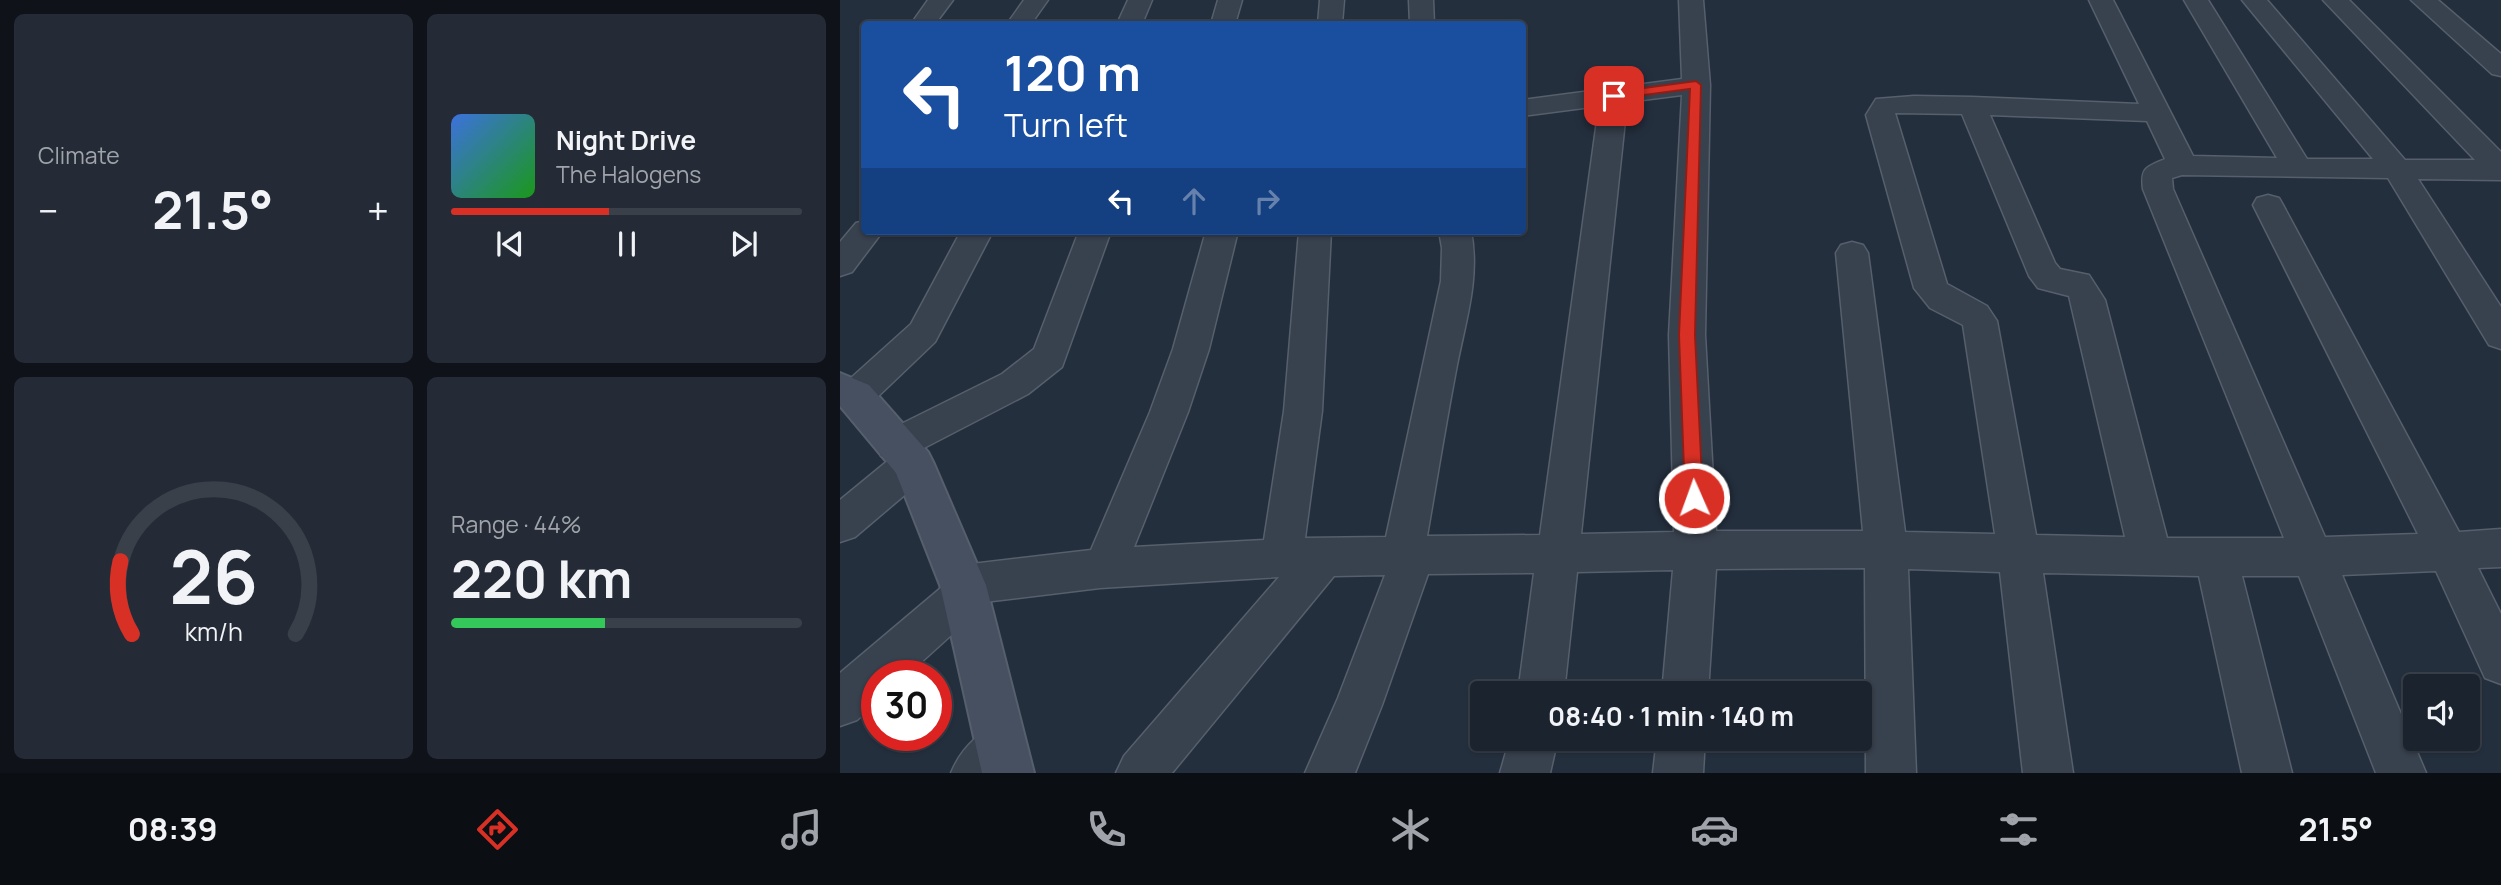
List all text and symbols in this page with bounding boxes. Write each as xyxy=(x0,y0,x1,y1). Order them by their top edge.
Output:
text: 120 m xyxy=(1004,39,1141,106)
icon: left xyxy=(889,49,980,140)
pin xyxy=(1584,66,1644,126)
icon: arrive xyxy=(1595,77,1633,115)
text: Turn left xyxy=(1004,103,1128,147)
text: Night Drive xyxy=(556,122,696,158)
text: Climate xyxy=(38,139,120,171)
text: The Halogens xyxy=(556,158,701,190)
text: 21.5° xyxy=(152,174,273,245)
icon: left xyxy=(1102,182,1140,220)
icon: ahead xyxy=(1175,182,1213,220)
icon: right xyxy=(1248,182,1286,220)
text: − xyxy=(38,184,59,236)
text: + xyxy=(367,184,389,236)
icon: previous xyxy=(491,225,529,263)
icon: pause xyxy=(608,225,646,263)
icon: next xyxy=(725,225,763,263)
position arrow xyxy=(1657,461,1731,535)
text: Range · 44% xyxy=(451,508,582,540)
text: 26 xyxy=(169,526,258,626)
text: 220 km xyxy=(451,543,632,614)
text: km/h xyxy=(184,614,243,649)
speed limit sign: 30 xyxy=(861,660,952,751)
map controls xyxy=(2403,674,2480,751)
button: sound xyxy=(2403,674,2480,751)
text: 08:40 · 1 min · 140 m xyxy=(1548,698,1794,734)
icon: directions xyxy=(473,805,522,854)
icon: music xyxy=(777,805,826,854)
icon: phone xyxy=(1082,805,1131,854)
icon: climate xyxy=(1386,805,1435,854)
icon: car xyxy=(1690,805,1739,854)
icon: filters xyxy=(1994,805,2043,854)
text: 08:39 xyxy=(128,807,218,851)
text: 21.5° xyxy=(2299,807,2373,851)

